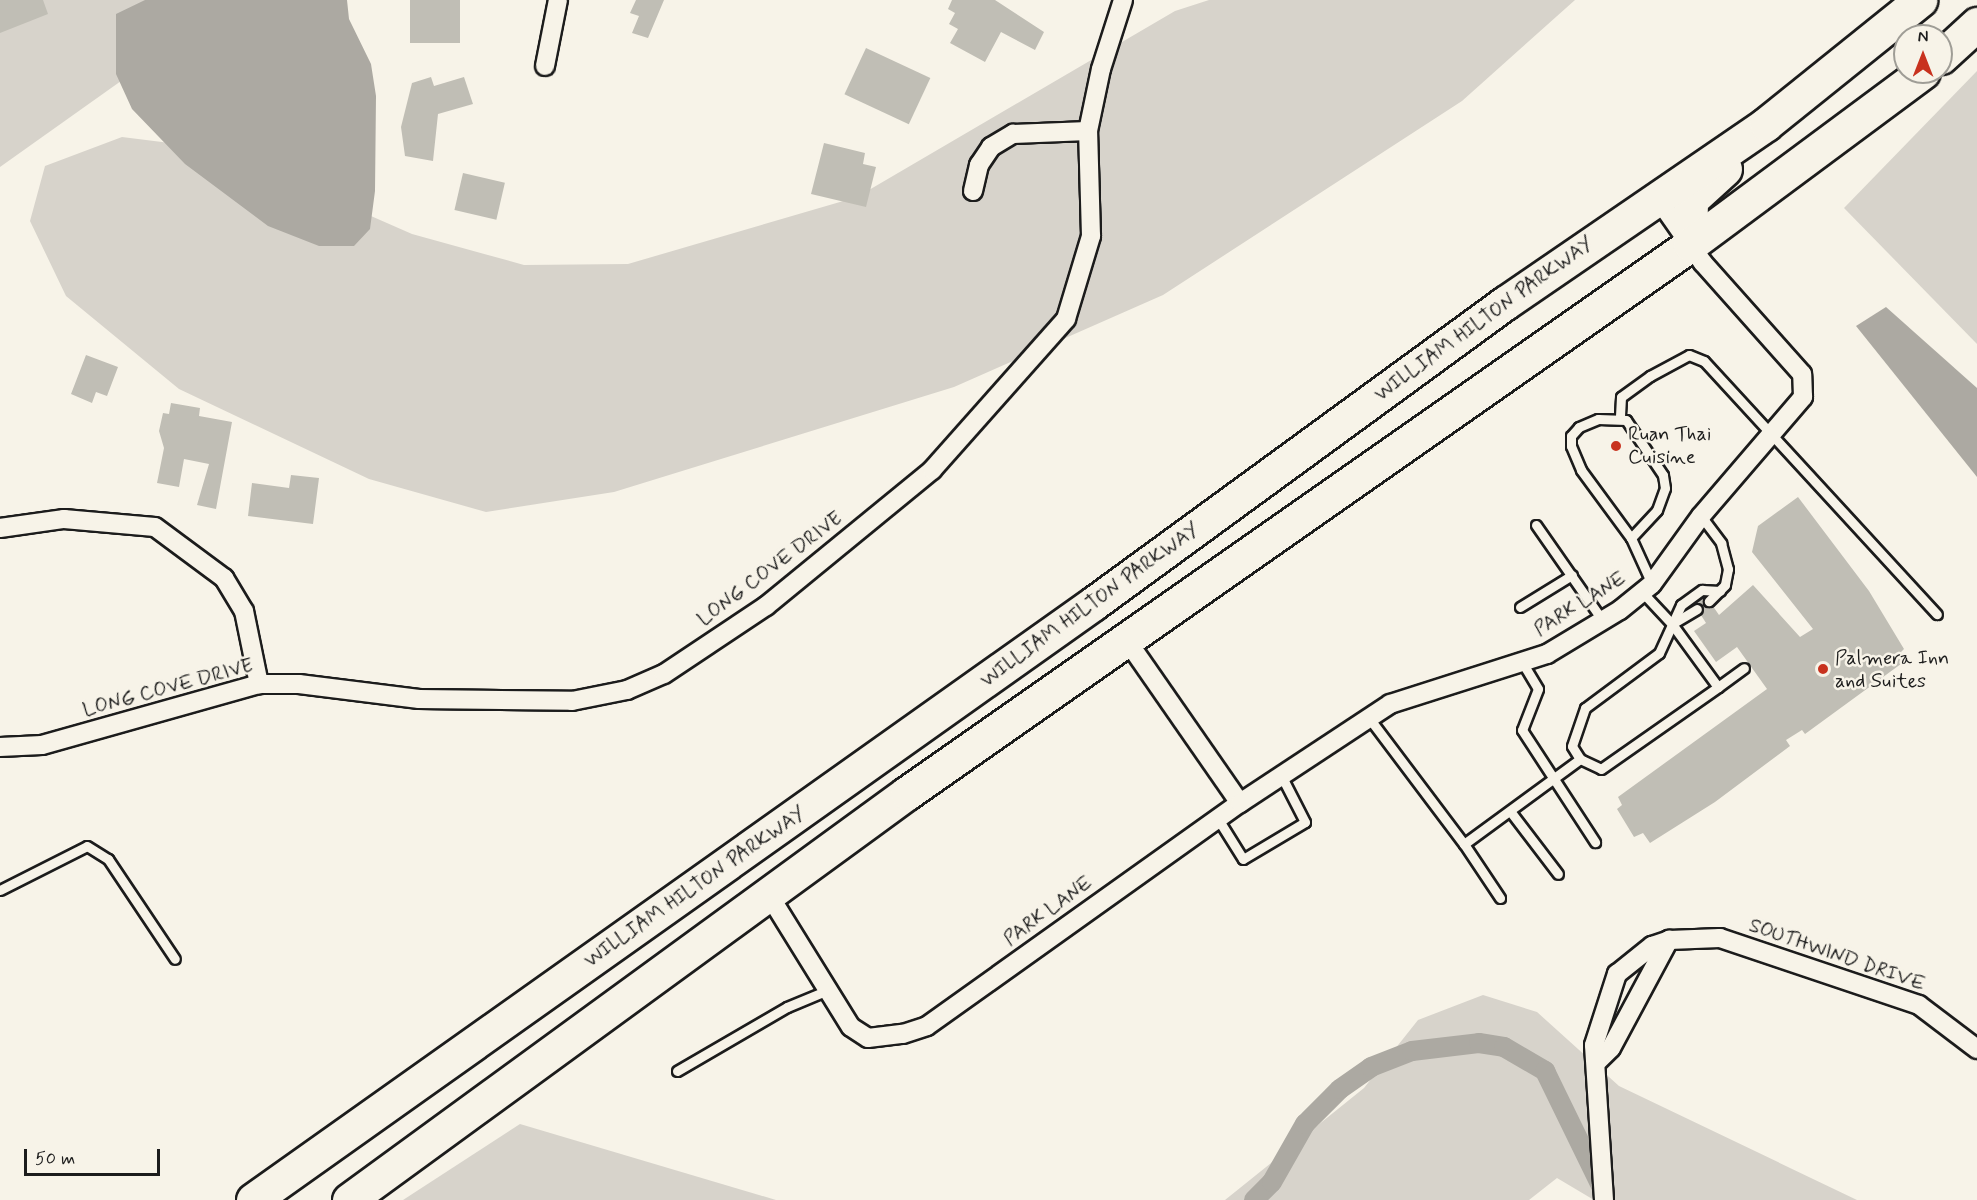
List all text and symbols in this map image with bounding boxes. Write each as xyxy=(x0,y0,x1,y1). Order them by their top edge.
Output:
north arrow xyxy=(1893,24,1953,84)
text: N xyxy=(1918,27,1928,48)
street label: WILLIAM HILTON PARKWAY xyxy=(1371,232,1597,406)
place label: Ruan Thai Cuisine xyxy=(1628,422,1710,469)
marker: Ruan Thai Cuisine xyxy=(1609,439,1623,453)
street label: LONG COVE DRIVE xyxy=(689,504,851,634)
street label: WILLIAM HILTON PARKWAY xyxy=(977,518,1203,692)
street label: PARK LANE xyxy=(1530,566,1630,642)
place label: Palmera Inn and Suites xyxy=(1835,646,1949,693)
street label: LONG COVE DRIVE xyxy=(76,653,260,723)
marker: Palmera Inn and Suites xyxy=(1816,662,1830,676)
street label: WILLIAM HILTON PARKWAY xyxy=(581,802,809,972)
street label: PARK LANE xyxy=(999,871,1097,951)
street label: SOUTHWIND DRIVE xyxy=(1746,914,1928,996)
scale bar xyxy=(27,1137,164,1175)
text: 50 m xyxy=(35,1147,75,1171)

